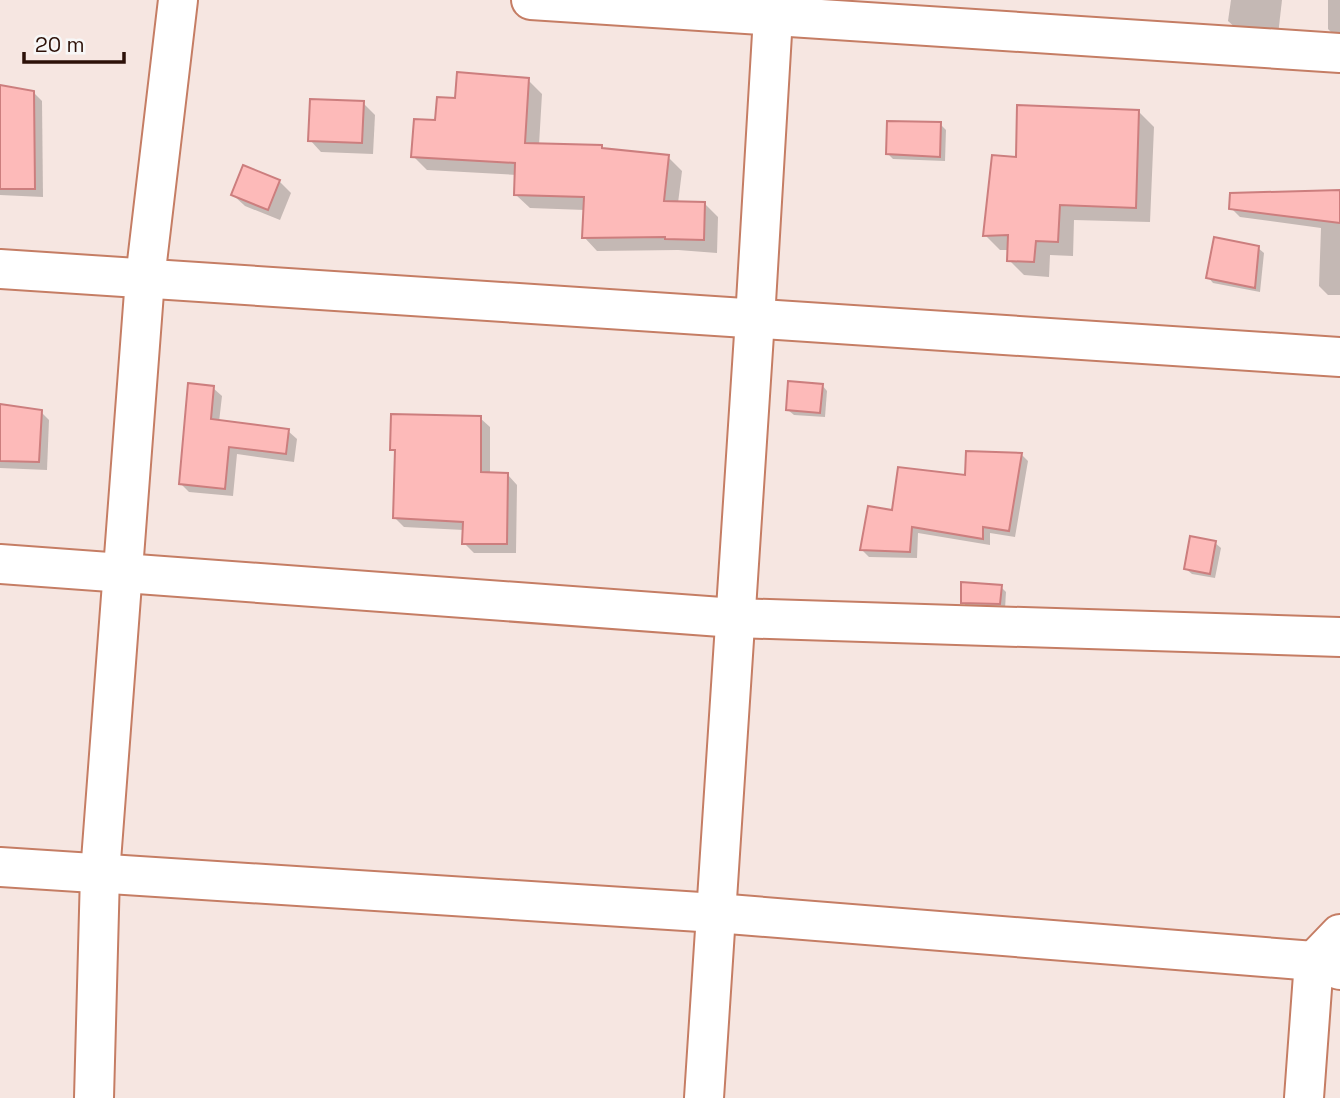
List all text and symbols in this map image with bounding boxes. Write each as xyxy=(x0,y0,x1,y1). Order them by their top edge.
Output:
scale bar xyxy=(24,21,124,65)
text: 20 m xyxy=(35,31,85,58)

